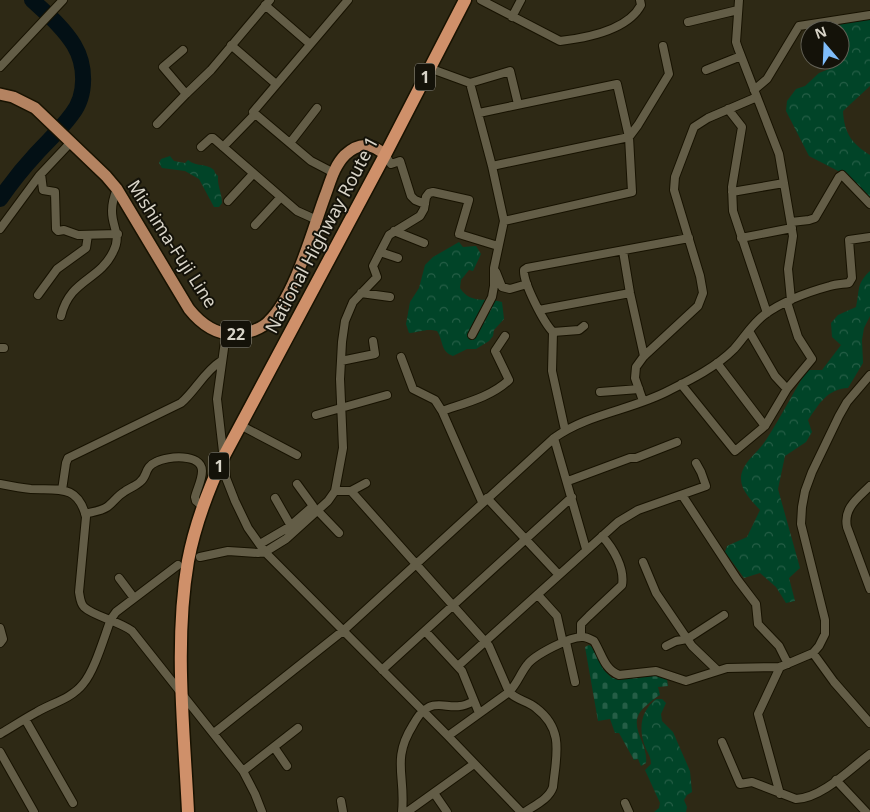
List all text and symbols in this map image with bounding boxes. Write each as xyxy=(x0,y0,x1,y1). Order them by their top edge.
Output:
north arrow xyxy=(800,20,850,70)
text: N xyxy=(812,21,829,43)
road number: 1 xyxy=(415,64,435,90)
street label: National Highway Route 1 xyxy=(259,132,383,337)
street label: Mishima-Fuji Line xyxy=(123,175,223,312)
road number: 22 xyxy=(221,320,251,348)
road number: 1 xyxy=(209,452,229,480)

